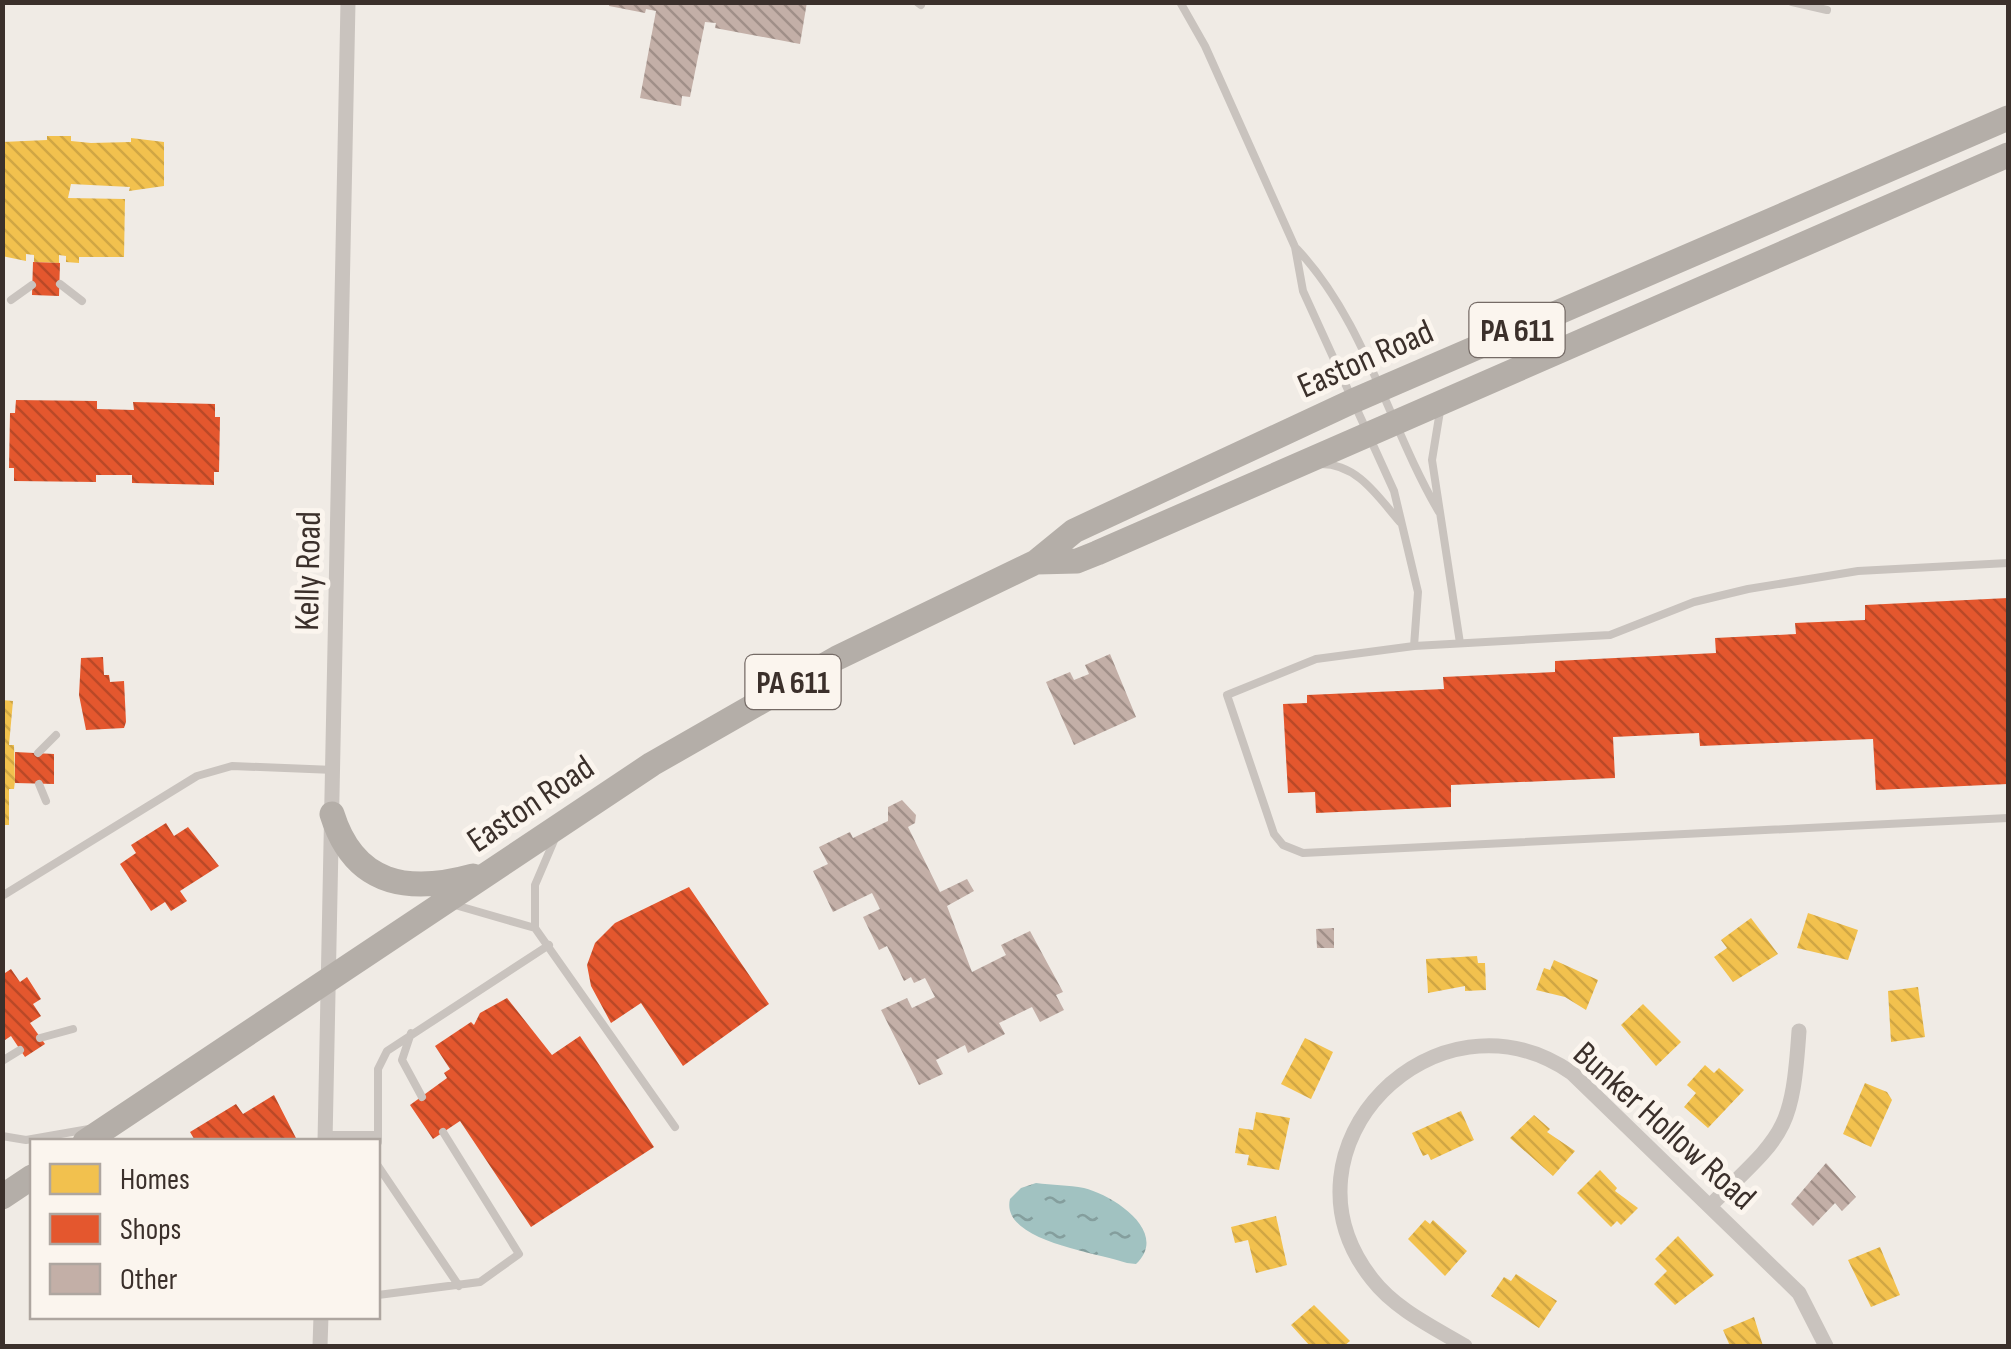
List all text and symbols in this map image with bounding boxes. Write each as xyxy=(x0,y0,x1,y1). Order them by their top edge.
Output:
road number: PA 611 xyxy=(1470,303,1564,357)
street label: Easton Road xyxy=(1291,311,1440,408)
street label: Kelly Road xyxy=(286,511,331,631)
road number: PA 611 xyxy=(746,655,840,709)
street label: Easton Road xyxy=(459,746,602,862)
street label: Bunker Hollow Road xyxy=(1564,1033,1764,1219)
legend xyxy=(30,1139,380,1319)
text: Homes xyxy=(120,1162,190,1198)
text: Shops xyxy=(120,1212,181,1248)
text: Other xyxy=(120,1262,178,1298)

